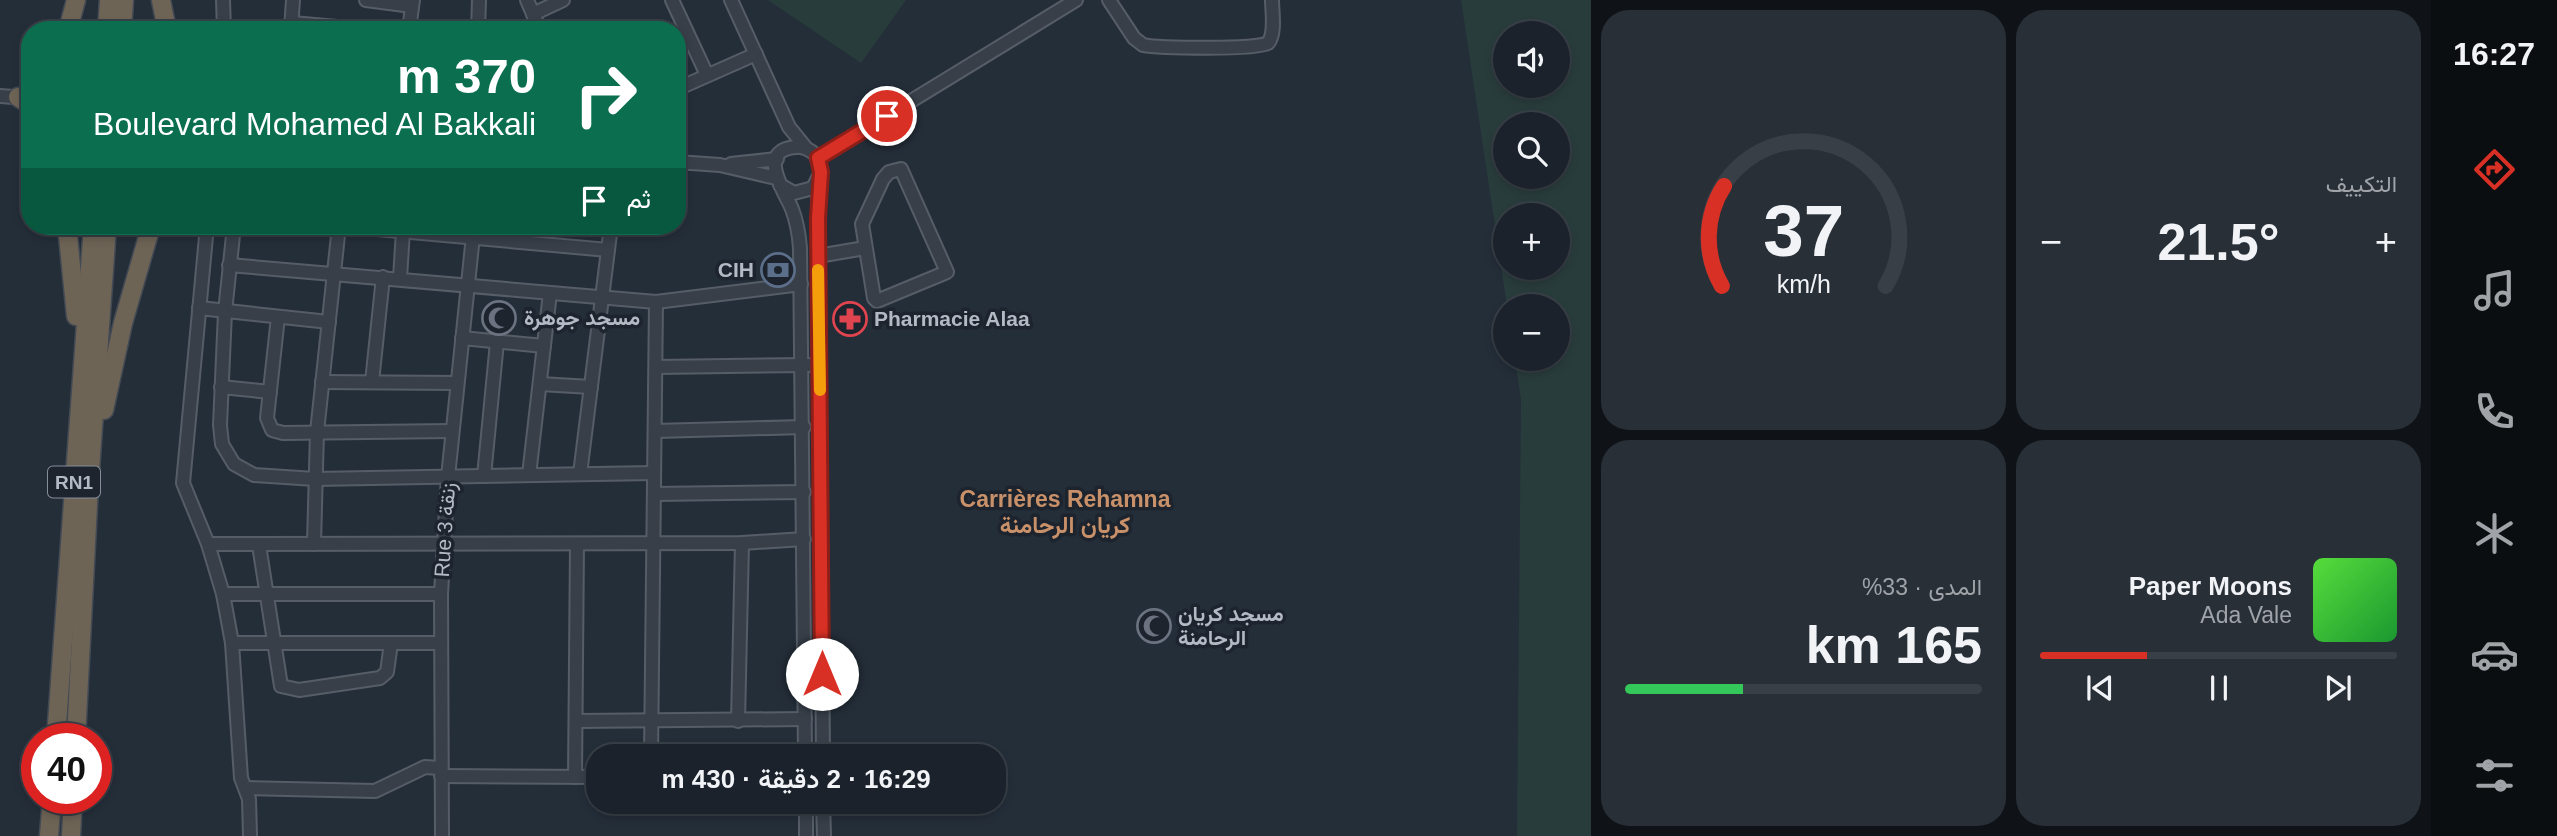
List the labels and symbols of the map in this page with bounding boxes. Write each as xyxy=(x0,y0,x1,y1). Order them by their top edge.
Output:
pin xyxy=(857,86,917,146)
bank icon: CIH xyxy=(759,251,797,289)
place label: CIH xyxy=(718,258,754,281)
mosque icon: مسجد جوهرة xyxy=(480,299,518,337)
pharmacy icon: Pharmacie Alaa xyxy=(831,300,869,338)
place label: مسجد جوهرة xyxy=(524,306,640,331)
place label: Pharmacie Alaa xyxy=(874,307,1030,330)
road number: RN1 xyxy=(48,467,100,498)
street label: Rue 3 زنقة xyxy=(430,482,461,578)
district label: Carrières Rehamna كريان الرحامنة xyxy=(960,486,1171,540)
place label: مسجد كريان الرحامنة xyxy=(1178,602,1284,651)
mosque icon: مسجد كريان الرحامنة xyxy=(1135,607,1173,645)
position arrow xyxy=(785,637,859,711)
speed limit sign: 40 xyxy=(21,723,112,814)

